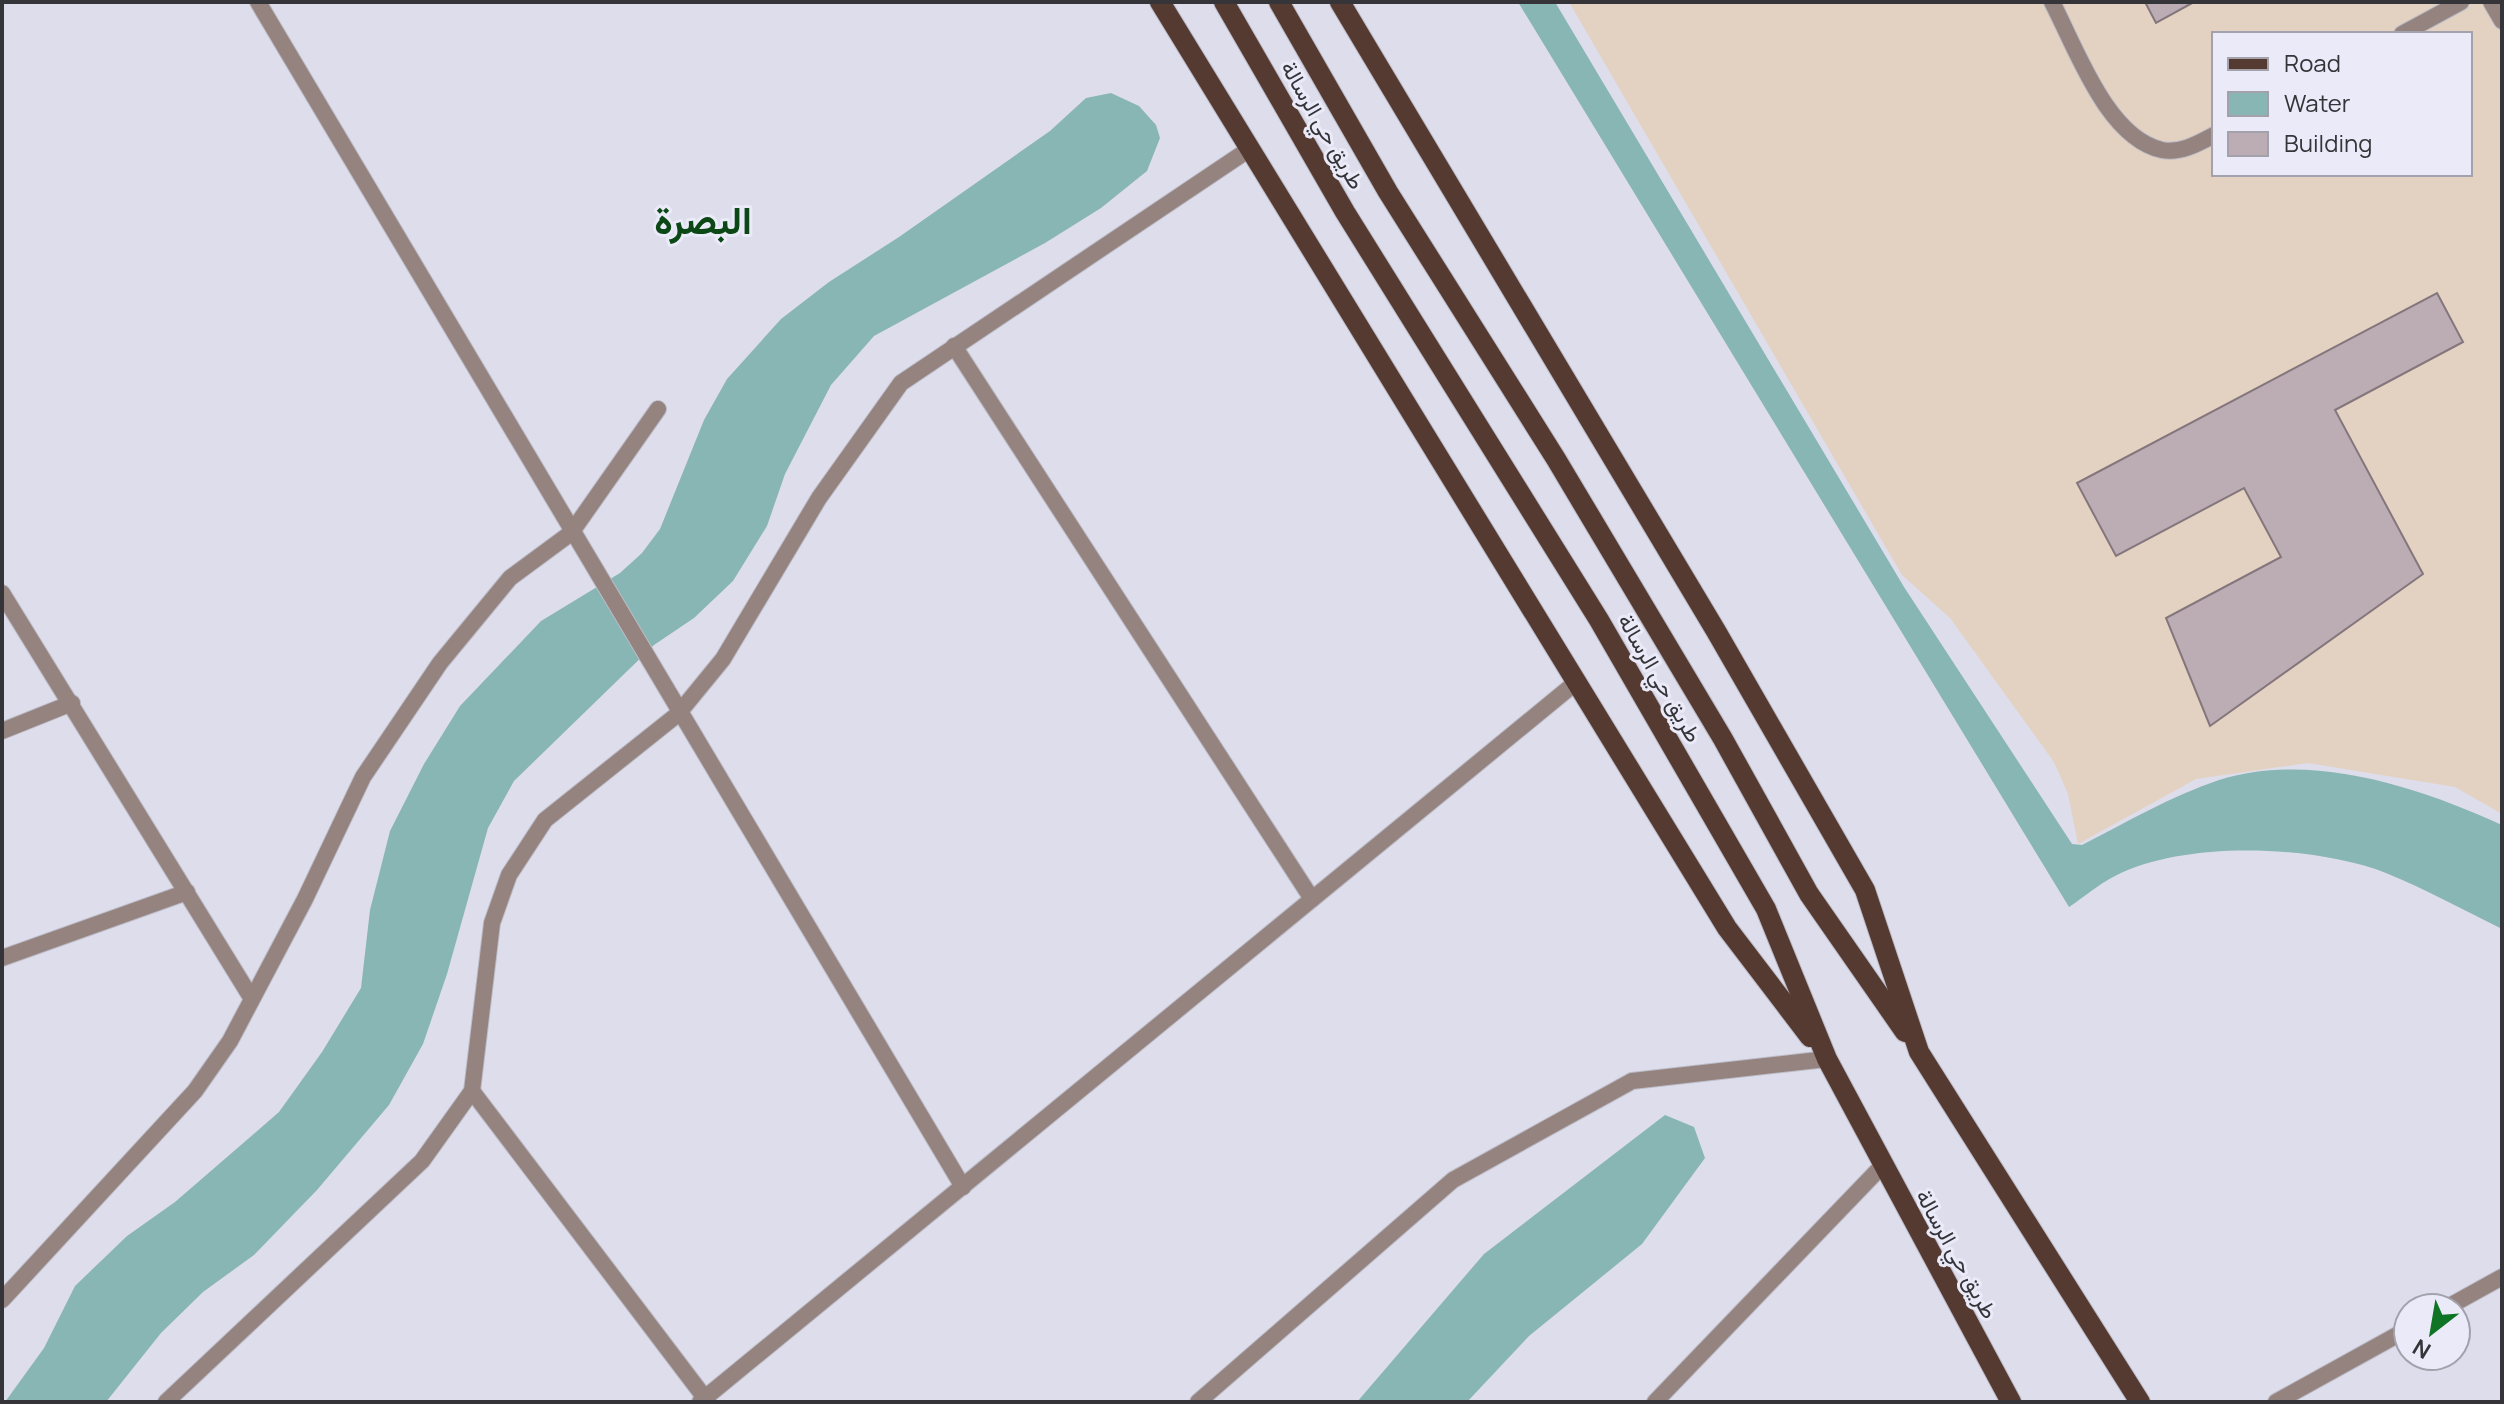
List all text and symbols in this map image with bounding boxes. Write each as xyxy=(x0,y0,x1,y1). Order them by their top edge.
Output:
legend xyxy=(2212,32,2472,176)
text: Road xyxy=(2284,46,2341,79)
street label: طريق حي الرسالة xyxy=(1271,55,1372,197)
text: Water xyxy=(2284,86,2351,119)
text: Building xyxy=(2284,126,2372,159)
district label: البصرة xyxy=(654,193,752,245)
street label: طريق حي الرسالة xyxy=(1608,608,1709,750)
street label: طريق حي الرسالة xyxy=(1906,1184,2005,1326)
north arrow xyxy=(2392,1292,2472,1372)
text: N xyxy=(2407,1332,2436,1366)

